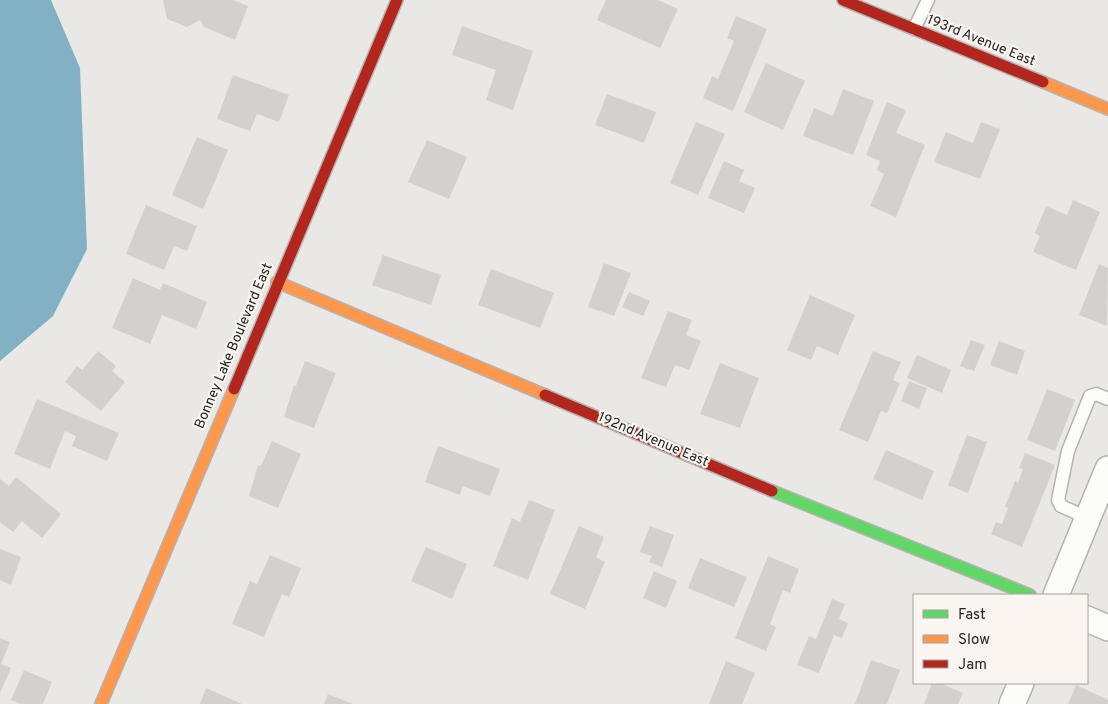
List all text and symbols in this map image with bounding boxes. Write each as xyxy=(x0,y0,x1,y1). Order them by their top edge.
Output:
street label: 193rd Avenue East xyxy=(924,12,1038,70)
street label: Bonney Lake Boulevard East xyxy=(191,261,277,431)
street label: 192nd Avenue East xyxy=(595,409,711,471)
legend xyxy=(913,594,1088,684)
text: Fast xyxy=(958,606,986,625)
text: Slow xyxy=(958,631,990,650)
text: Jam xyxy=(958,656,987,675)

